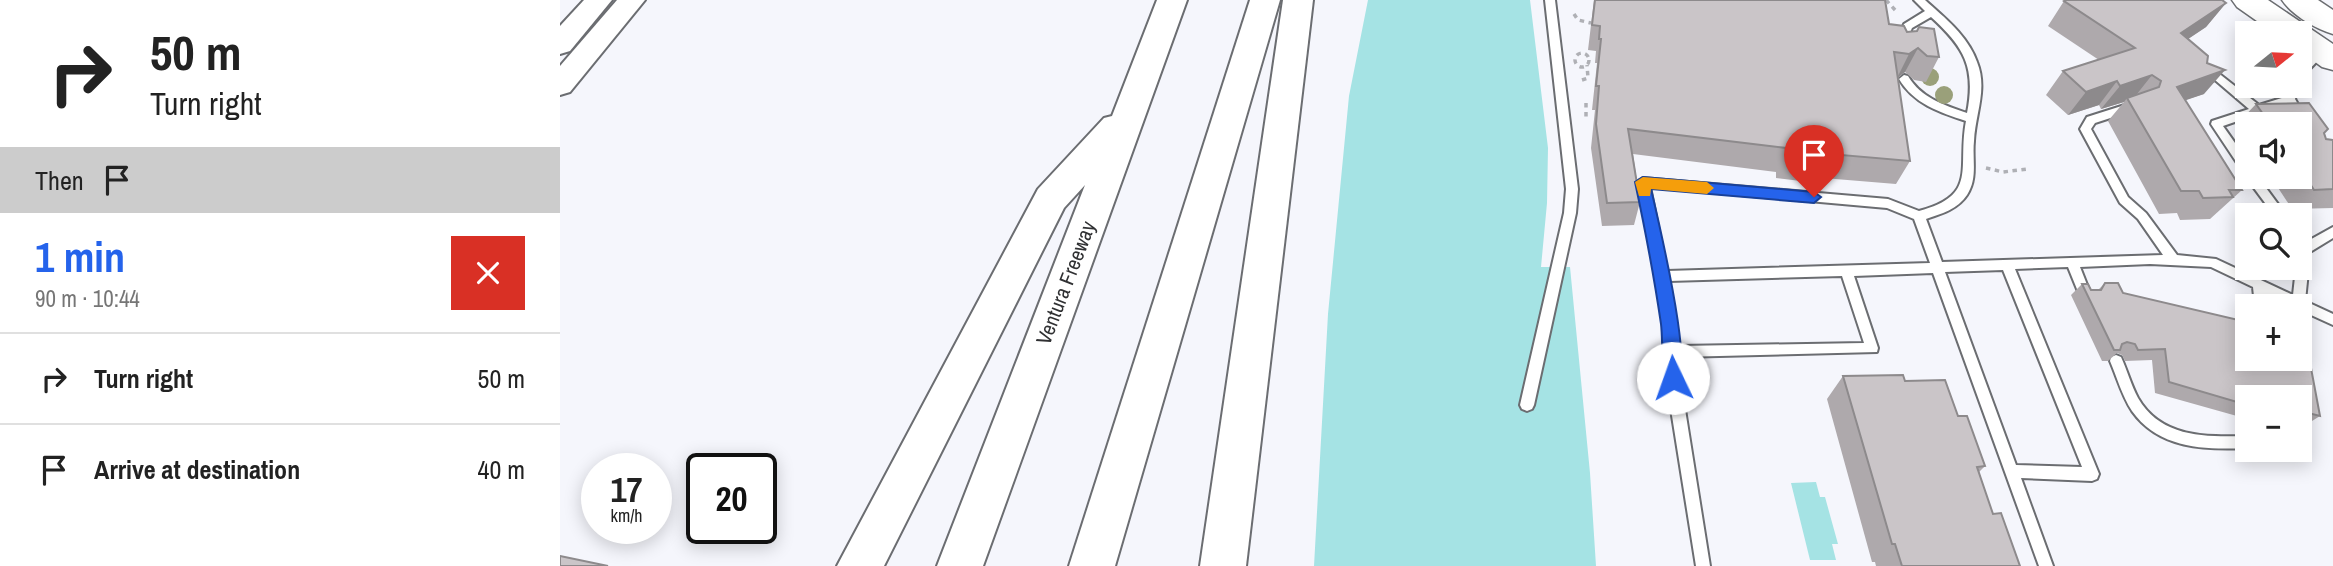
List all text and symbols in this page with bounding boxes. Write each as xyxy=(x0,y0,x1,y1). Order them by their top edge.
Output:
text: 50 m xyxy=(150,19,242,85)
north arrow xyxy=(2235,21,2312,98)
map controls xyxy=(2235,21,2312,462)
icon: right xyxy=(35,28,126,119)
text: Turn right xyxy=(150,82,262,125)
button: sound xyxy=(2235,112,2312,189)
pin xyxy=(1784,125,1844,197)
icon: arrive xyxy=(1795,136,1833,174)
icon: arrive xyxy=(98,161,136,199)
text: Then xyxy=(35,163,84,198)
button: search xyxy=(2235,203,2312,280)
street label: Ventura Freeway xyxy=(1029,216,1103,349)
text: 1 min xyxy=(35,229,125,285)
button: close xyxy=(451,236,525,310)
text: 90 m · 10:44 xyxy=(35,283,140,314)
button: + xyxy=(2235,294,2312,371)
position arrow xyxy=(1636,341,1710,415)
icon: right xyxy=(35,360,73,398)
text: Turn right xyxy=(94,361,193,396)
text: 50 m xyxy=(478,361,525,396)
button: − xyxy=(2235,385,2312,462)
icon: arrive xyxy=(35,451,73,489)
text: Arrive at destination xyxy=(94,452,300,487)
text: 40 m xyxy=(478,452,525,487)
speed limit sign: 20 xyxy=(686,453,777,544)
text: 17 xyxy=(611,466,642,513)
text: km/h xyxy=(611,503,643,528)

